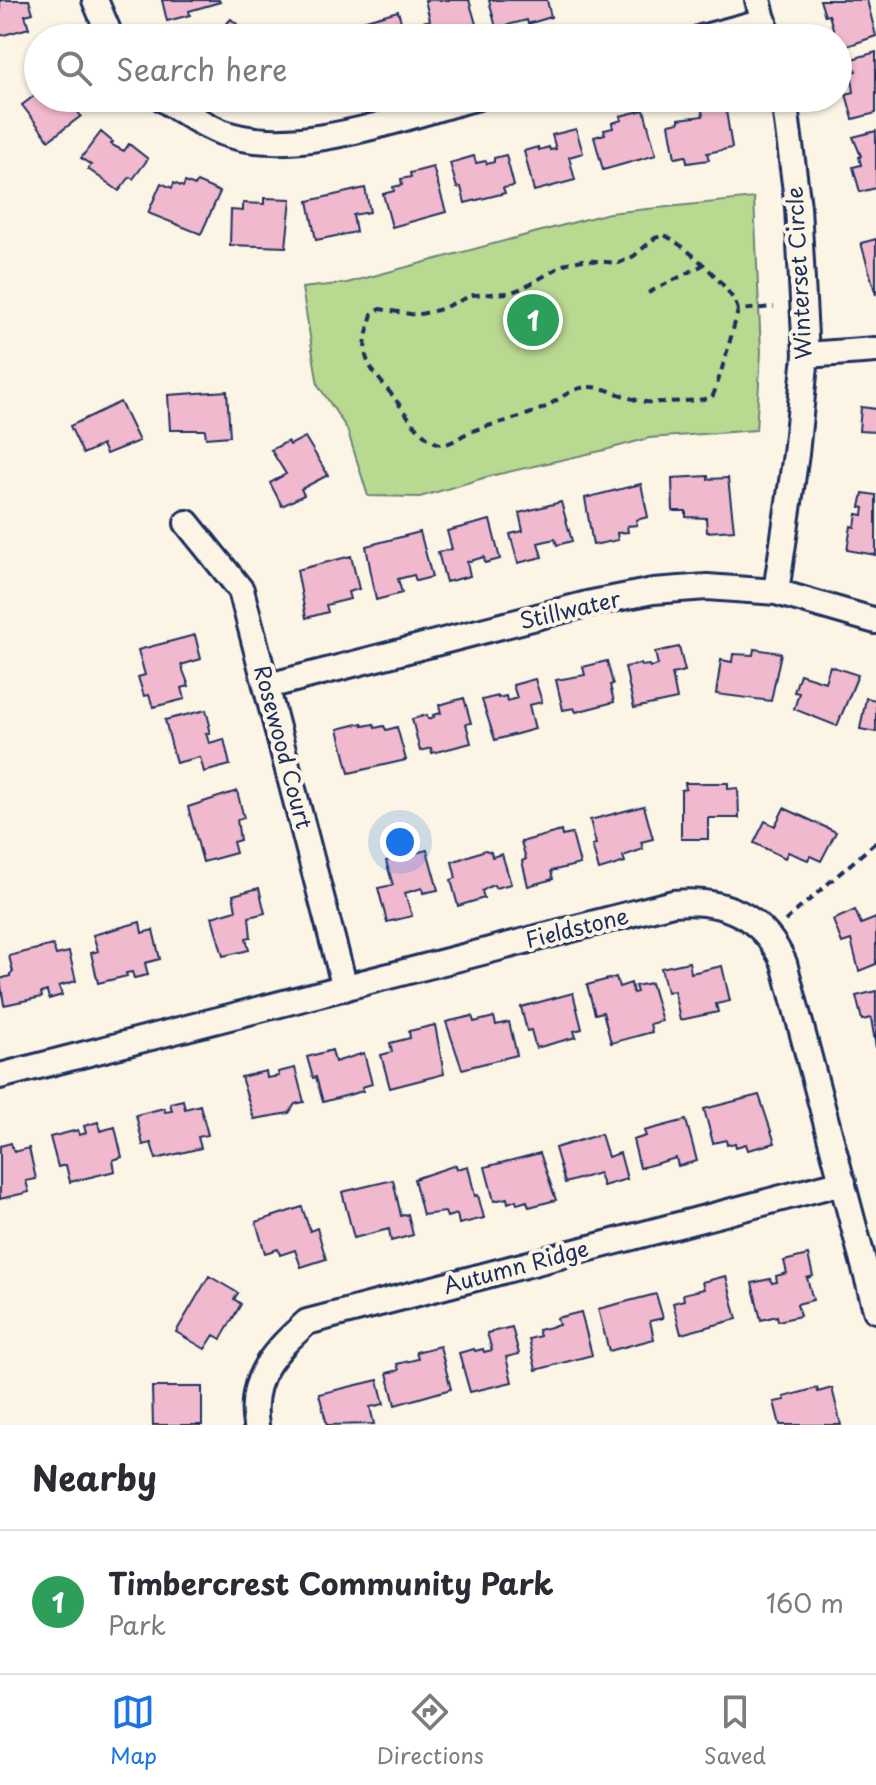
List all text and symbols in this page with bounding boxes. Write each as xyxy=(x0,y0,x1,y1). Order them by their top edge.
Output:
search box xyxy=(24,24,852,112)
icon: search xyxy=(52,46,96,90)
text: Search here xyxy=(116,46,288,91)
street label: Winterset Circle xyxy=(776,185,819,361)
pin: 1 xyxy=(507,290,559,350)
street label: Stillwater xyxy=(516,581,624,636)
street label: Rosewood Court xyxy=(247,661,322,832)
your location xyxy=(380,822,420,862)
street label: Fieldstone xyxy=(522,898,632,955)
street label: Autumn Ridge xyxy=(439,1230,592,1301)
text: Nearby xyxy=(32,1451,157,1503)
text: Timbercrest Community Park xyxy=(108,1560,554,1605)
text: 1 xyxy=(52,1583,64,1622)
text: 160 m xyxy=(766,1583,844,1622)
text: Park xyxy=(108,1605,166,1644)
tab: Map xyxy=(110,1690,157,1771)
tab: Directions xyxy=(377,1690,484,1771)
tab: Saved xyxy=(704,1690,766,1771)

